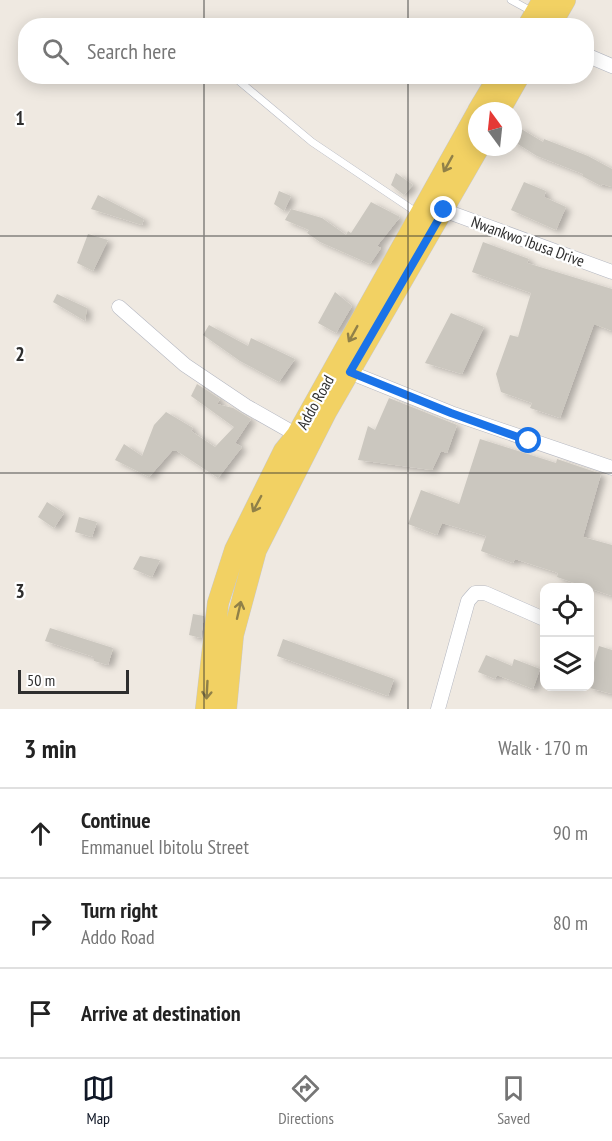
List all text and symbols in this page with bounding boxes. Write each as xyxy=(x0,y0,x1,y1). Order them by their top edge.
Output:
search box xyxy=(18,18,594,84)
icon: search xyxy=(39,35,72,68)
text: Search here xyxy=(87,37,176,65)
north arrow xyxy=(468,102,522,156)
text: 1 xyxy=(15,105,25,131)
one-way arrow xyxy=(442,155,454,172)
route end xyxy=(430,196,456,222)
street label: Nwankwo Ibusa Drive xyxy=(469,211,587,271)
one-way arrow xyxy=(347,325,358,343)
text: 2 xyxy=(15,341,25,367)
street label: Addo Road xyxy=(292,371,338,433)
route start xyxy=(515,427,541,453)
one-way arrow xyxy=(251,495,263,512)
text: 3 xyxy=(15,578,25,604)
map controls xyxy=(540,583,594,691)
button: locate xyxy=(540,583,594,637)
one-way arrow xyxy=(233,600,245,619)
button: layers xyxy=(540,637,594,691)
scale bar xyxy=(18,667,129,694)
text: 50 m xyxy=(27,670,55,690)
one-way arrow xyxy=(201,680,212,700)
text: 3 min xyxy=(24,732,77,765)
text: Walk · 170 m xyxy=(498,735,588,761)
text: Continue xyxy=(81,806,151,834)
icon: ahead xyxy=(24,817,57,850)
text: 90 m xyxy=(553,820,588,846)
text: Emmanuel Ibitolu Street xyxy=(81,834,249,860)
text: Turn right xyxy=(81,896,158,924)
icon: right xyxy=(24,907,57,940)
text: 80 m xyxy=(553,910,588,936)
text: Addo Road xyxy=(81,924,155,950)
icon: arrive xyxy=(24,997,57,1030)
text: Arrive at destination xyxy=(81,999,241,1027)
tab: Map xyxy=(82,1072,115,1128)
tab: Directions xyxy=(278,1072,334,1128)
tab: Saved xyxy=(497,1072,530,1128)

